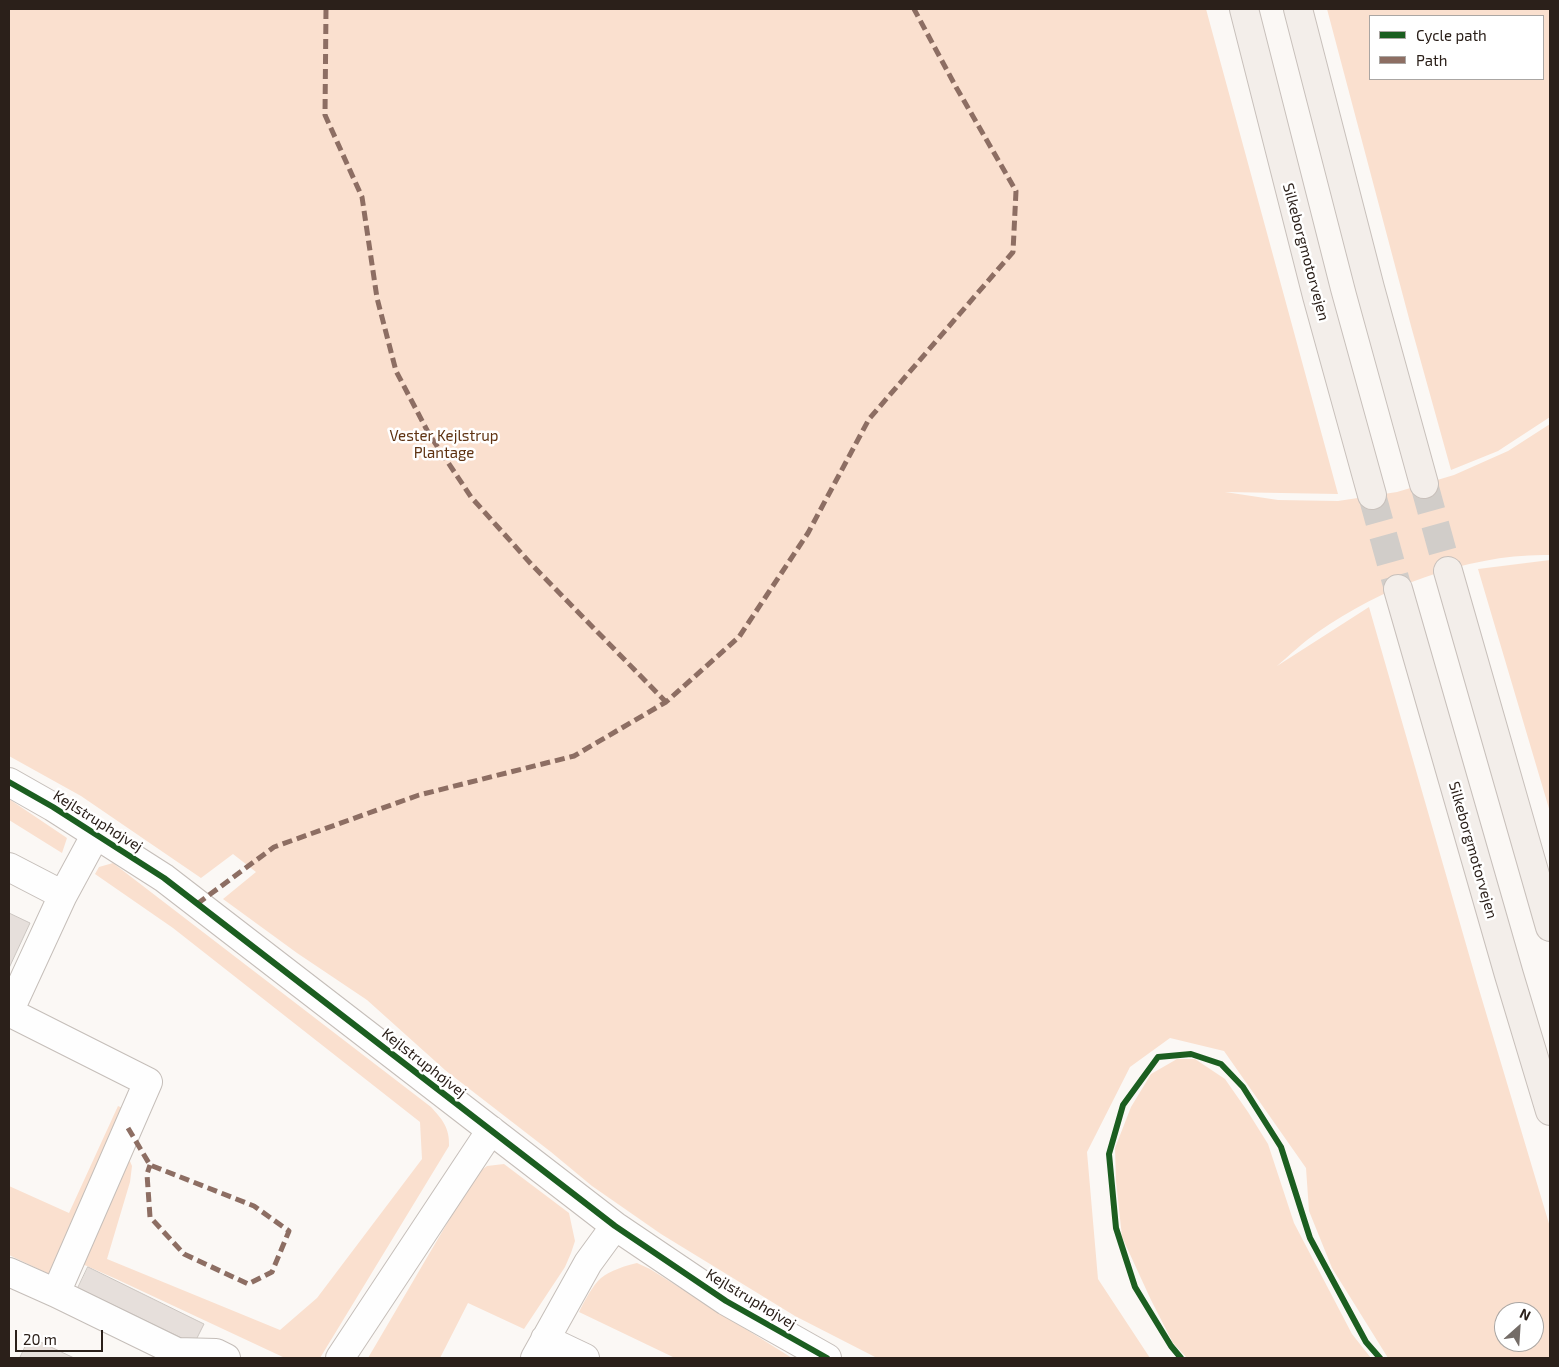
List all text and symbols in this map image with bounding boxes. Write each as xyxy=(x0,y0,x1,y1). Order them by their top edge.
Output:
legend xyxy=(1369,15,1544,80)
text: Cycle path xyxy=(1416,26,1487,44)
text: Path xyxy=(1416,51,1447,69)
street label: Silkeborgmotorvejen xyxy=(1279,181,1333,323)
park label: Vester Kejlstrup Plantage xyxy=(390,427,498,462)
street label: Silkeborgmotorvejen xyxy=(1445,779,1501,921)
street label: Kejlstruphøjvej xyxy=(50,786,146,856)
street label: Kejlstruphøjvej xyxy=(378,1024,470,1102)
street label: Kejlstruphøjvej xyxy=(703,1265,799,1333)
north arrow xyxy=(1494,1302,1544,1352)
text: N xyxy=(1517,1304,1534,1324)
scale bar xyxy=(18,1320,105,1352)
text: 20 m xyxy=(23,1330,57,1348)

